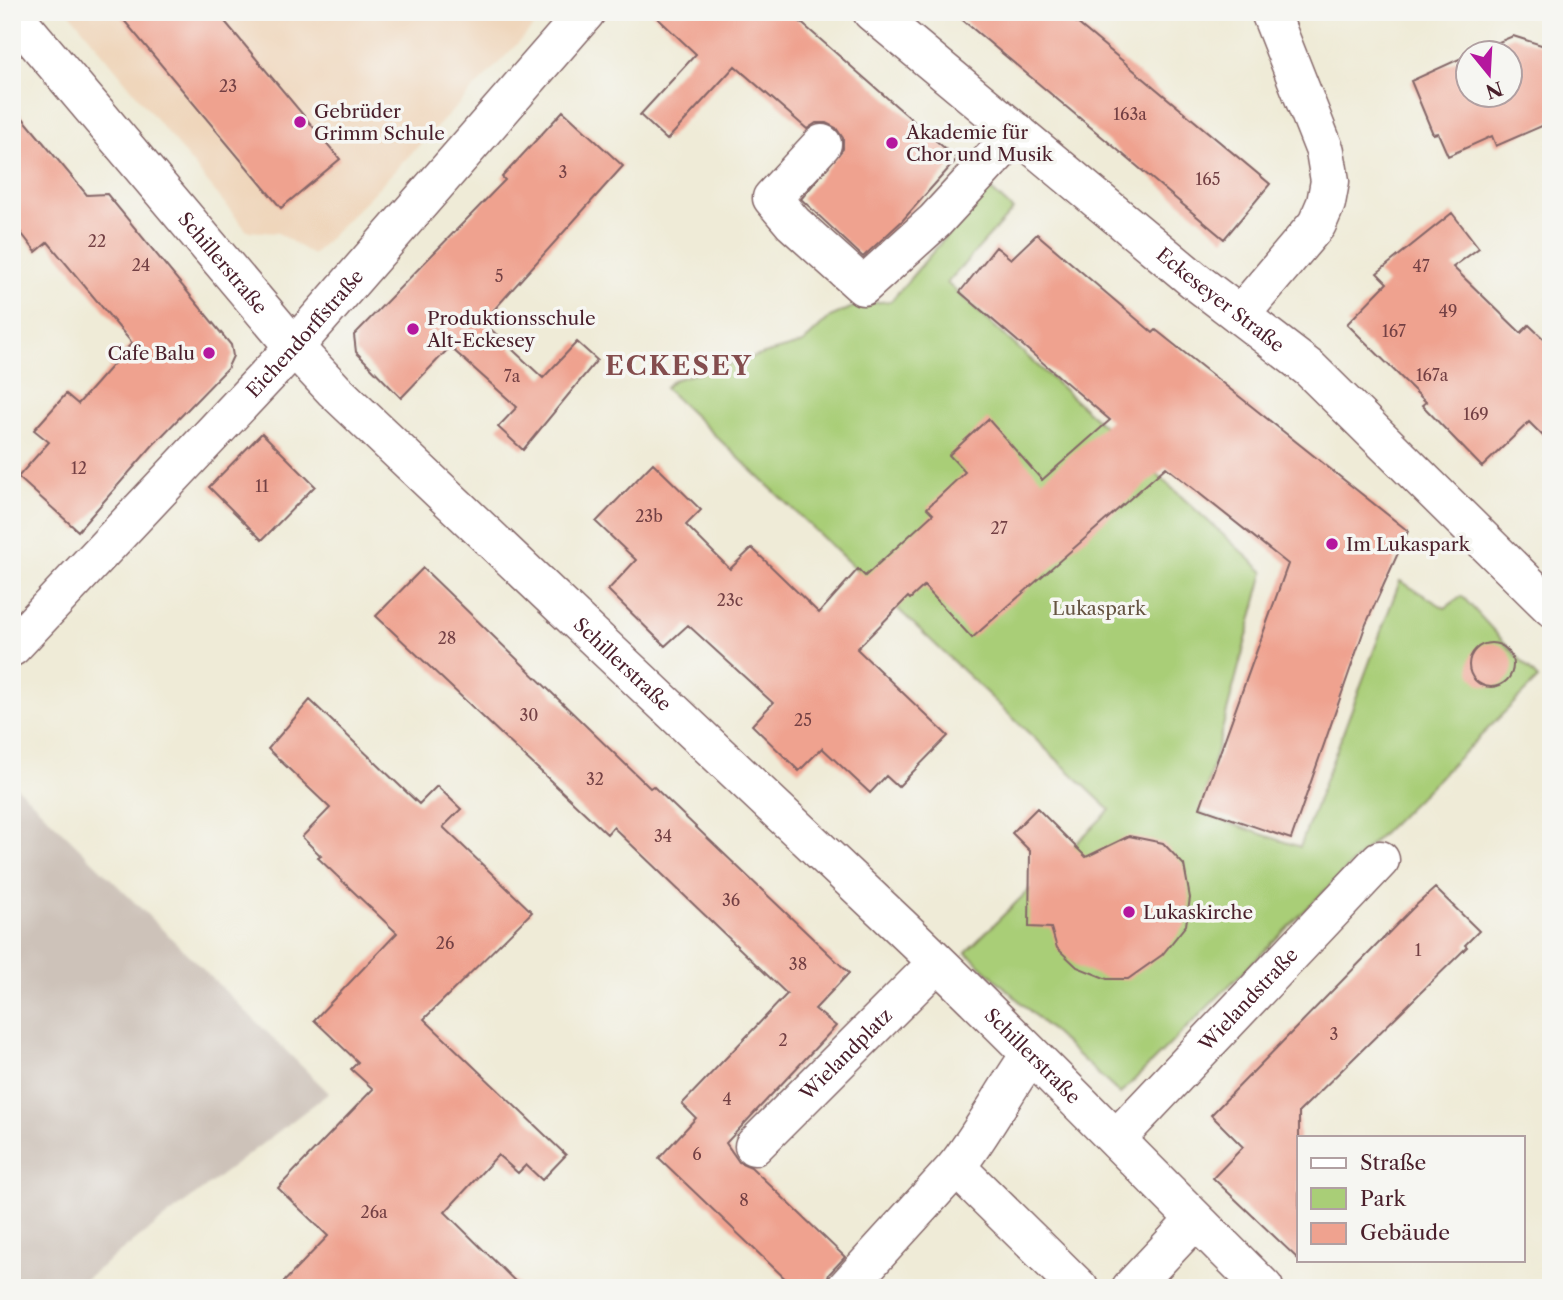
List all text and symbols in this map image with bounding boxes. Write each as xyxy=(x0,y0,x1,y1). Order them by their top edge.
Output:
north arrow xyxy=(1454,38,1524,108)
house number: 23 xyxy=(219,76,237,96)
text: N xyxy=(1483,76,1506,103)
place label: Gebrüder Grimm Schule xyxy=(314,100,445,145)
house number: 163a xyxy=(1113,104,1147,124)
marker: Gebrüder Grimm Schule xyxy=(292,114,308,130)
place label: Akademie für Chor und Musik xyxy=(905,121,1054,166)
marker: Akademie für Chor und Musik xyxy=(884,135,900,151)
house number: 3 xyxy=(559,162,567,182)
house number: 165 xyxy=(1196,169,1220,189)
street label: Schillerstraße xyxy=(174,207,272,318)
house number: 22 xyxy=(88,231,106,251)
street label: Eckeseyer Straße xyxy=(1152,242,1289,357)
house number: 24 xyxy=(132,255,150,275)
house number: 47 xyxy=(1412,256,1430,276)
street label: Eichendorffstraße xyxy=(241,264,368,402)
house number: 5 xyxy=(495,266,503,286)
house number: 49 xyxy=(1439,301,1457,321)
place label: Produktionsschule Alt-Eckesey xyxy=(426,307,596,352)
marker: Produktionsschule Alt-Eckesey xyxy=(405,321,421,337)
house number: 167 xyxy=(1382,321,1406,341)
place label: Cafe Balu xyxy=(107,342,195,365)
marker: Cafe Balu xyxy=(201,345,217,361)
district label: ECKESEY xyxy=(605,350,753,382)
house number: 167a xyxy=(1416,365,1449,385)
house number: 7a xyxy=(504,366,521,386)
house number: 169 xyxy=(1463,404,1489,424)
house number: 12 xyxy=(71,458,87,478)
house number: 11 xyxy=(255,476,269,496)
house number: 23b xyxy=(635,506,663,526)
house number: 27 xyxy=(990,518,1008,538)
place label: Im Lukaspark xyxy=(1346,533,1471,556)
marker: Im Lukaspark xyxy=(1324,536,1340,552)
house number: 23c xyxy=(717,590,743,610)
park label: Lukaspark xyxy=(1052,597,1147,620)
street label: Schillerstraße xyxy=(569,613,676,716)
house number: 28 xyxy=(438,628,456,648)
house number: 30 xyxy=(520,705,538,725)
house number: 25 xyxy=(794,710,812,730)
house number: 32 xyxy=(586,769,604,789)
house number: 34 xyxy=(654,826,672,846)
house number: 36 xyxy=(722,890,740,910)
place label: Lukaskirche xyxy=(1143,901,1253,924)
marker: Lukaskirche xyxy=(1121,904,1137,920)
house number: 26 xyxy=(436,933,454,953)
house number: 1 xyxy=(1415,940,1422,960)
street label: Wielandstraße xyxy=(1193,943,1302,1056)
house number: 38 xyxy=(789,954,807,974)
street label: Wielandplatz xyxy=(795,1003,897,1105)
street label: Schillerstraße xyxy=(980,1003,1085,1108)
house number: 3 xyxy=(1330,1024,1338,1044)
house number: 2 xyxy=(778,1030,788,1050)
house number: 4 xyxy=(722,1089,732,1109)
legend xyxy=(1297,1136,1524,1262)
house number: 6 xyxy=(692,1144,702,1164)
text: Straße xyxy=(1360,1150,1426,1175)
text: Park xyxy=(1360,1186,1406,1211)
house number: 8 xyxy=(739,1190,749,1210)
house number: 26a xyxy=(360,1202,388,1222)
text: Gebäude xyxy=(1360,1220,1450,1245)

